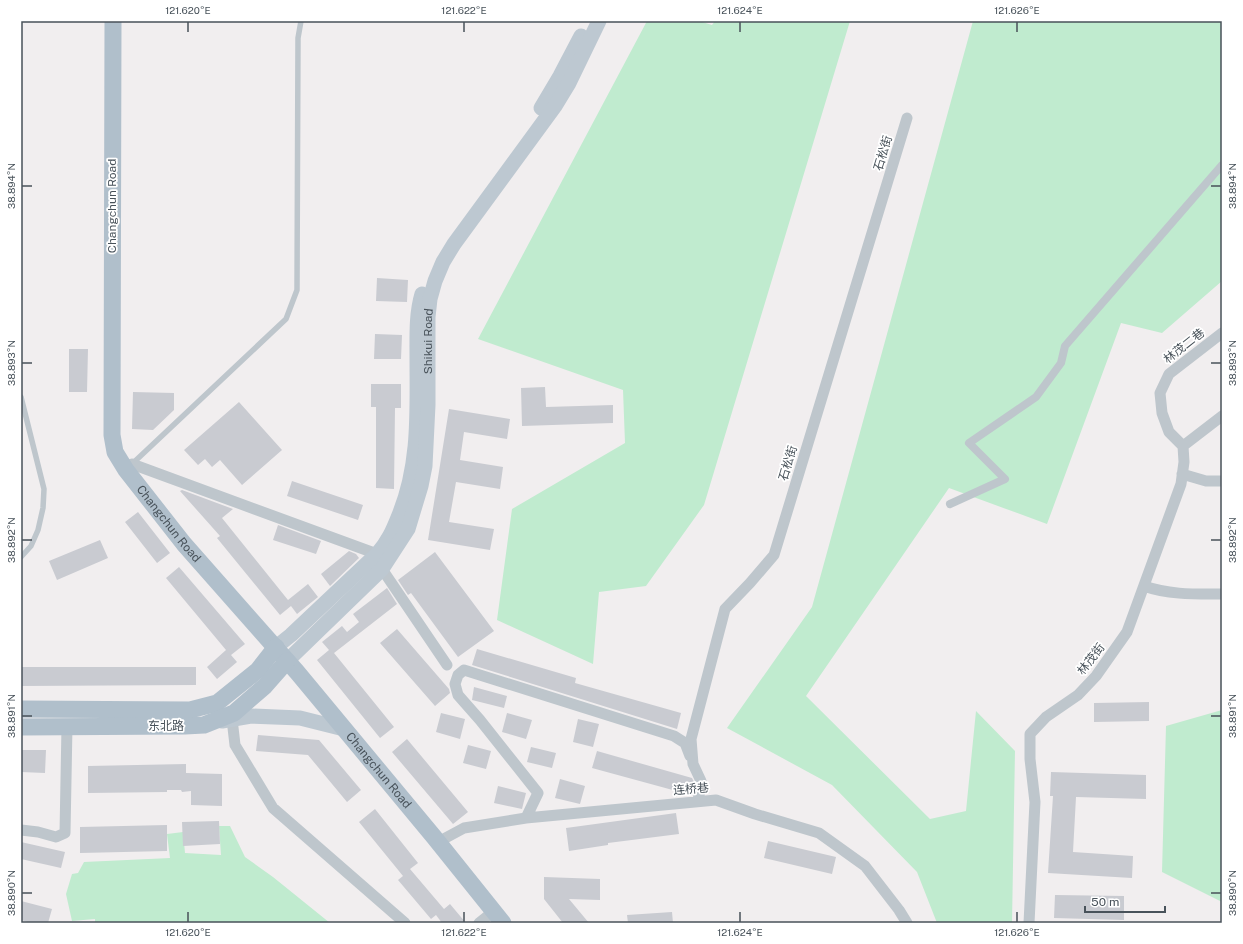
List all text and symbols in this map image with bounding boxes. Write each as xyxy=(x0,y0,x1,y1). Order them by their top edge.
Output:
text: 121.620°E xyxy=(165,4,211,16)
text: 121.622°E xyxy=(441,4,487,16)
text: 121.624°E xyxy=(717,4,763,16)
text: 121.626°E xyxy=(994,4,1040,16)
street label: 石松街 xyxy=(871,134,895,172)
street label: Changchun Road xyxy=(105,159,119,253)
text: 38.894°N xyxy=(5,163,17,209)
text: 38.894°N xyxy=(1226,163,1238,209)
street label: Shikui Road xyxy=(421,308,436,374)
street label: 林茂二巷 xyxy=(1161,326,1207,366)
text: 38.893°N xyxy=(5,340,17,386)
text: 38.893°N xyxy=(1226,340,1238,386)
street label: 石松街 xyxy=(776,444,800,482)
street label: Changchun Road xyxy=(134,482,204,565)
text: 38.892°N xyxy=(5,517,17,563)
text: 38.892°N xyxy=(1226,517,1238,563)
street label: 林茂街 xyxy=(1074,641,1108,677)
text: 38.891°N xyxy=(5,694,17,738)
text: 38.891°N xyxy=(1226,694,1238,738)
street label: 东北路 xyxy=(148,719,184,733)
street label: Changchun Road xyxy=(343,729,414,811)
street label: 连桥巷 xyxy=(672,780,710,798)
text: 38.890°N xyxy=(5,870,17,916)
text: 38.890°N xyxy=(1226,870,1238,916)
scale bar xyxy=(1085,888,1165,914)
text: 50 m xyxy=(1091,895,1119,909)
text: 121.620°E xyxy=(165,926,211,938)
text: 121.622°E xyxy=(441,926,487,938)
text: 121.624°E xyxy=(717,926,763,938)
text: 121.626°E xyxy=(994,926,1040,938)

